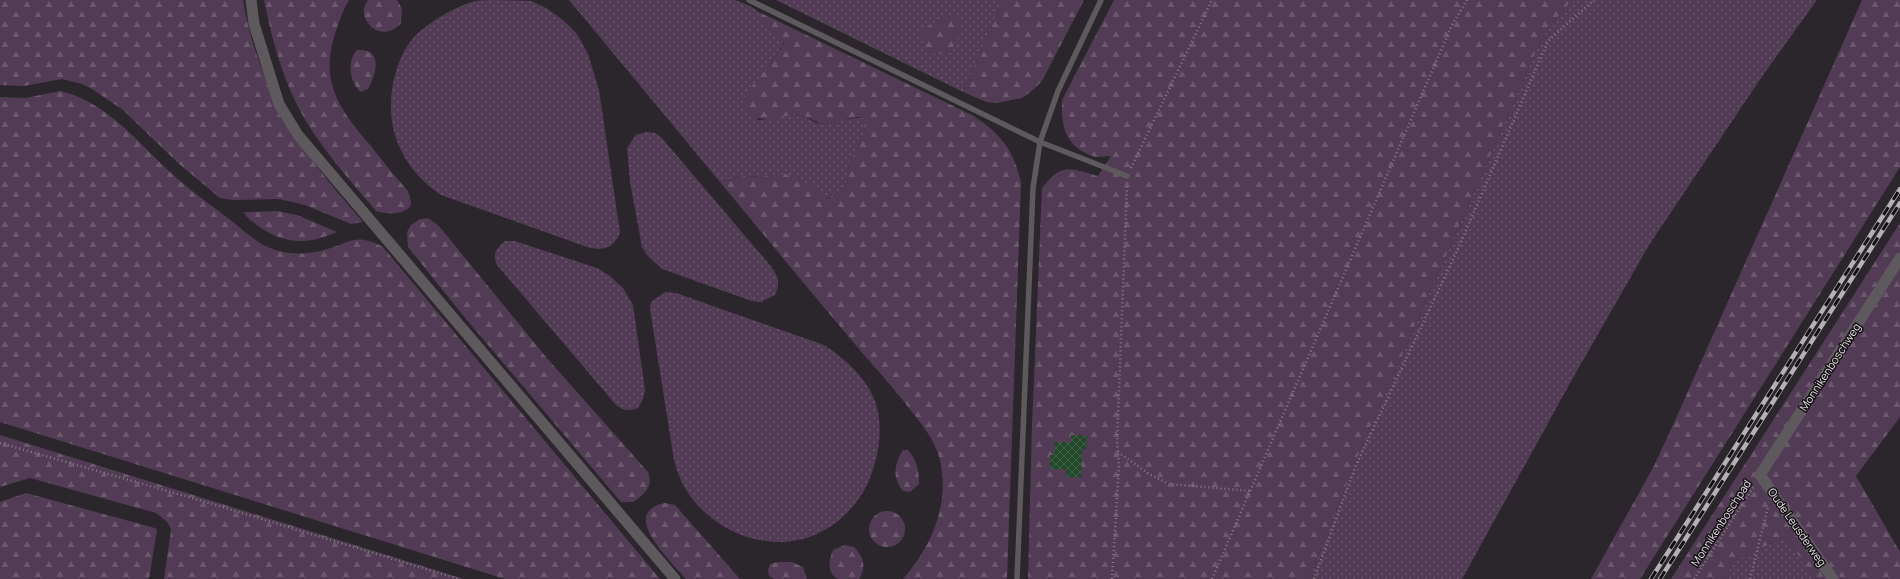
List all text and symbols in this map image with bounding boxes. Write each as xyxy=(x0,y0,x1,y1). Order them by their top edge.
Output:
street label: Monnikenboschweg xyxy=(1795,320,1864,414)
street label: Monnikenboschpad xyxy=(1687,477,1754,569)
street label: Oude Leusderweg xyxy=(1765,485,1830,569)

